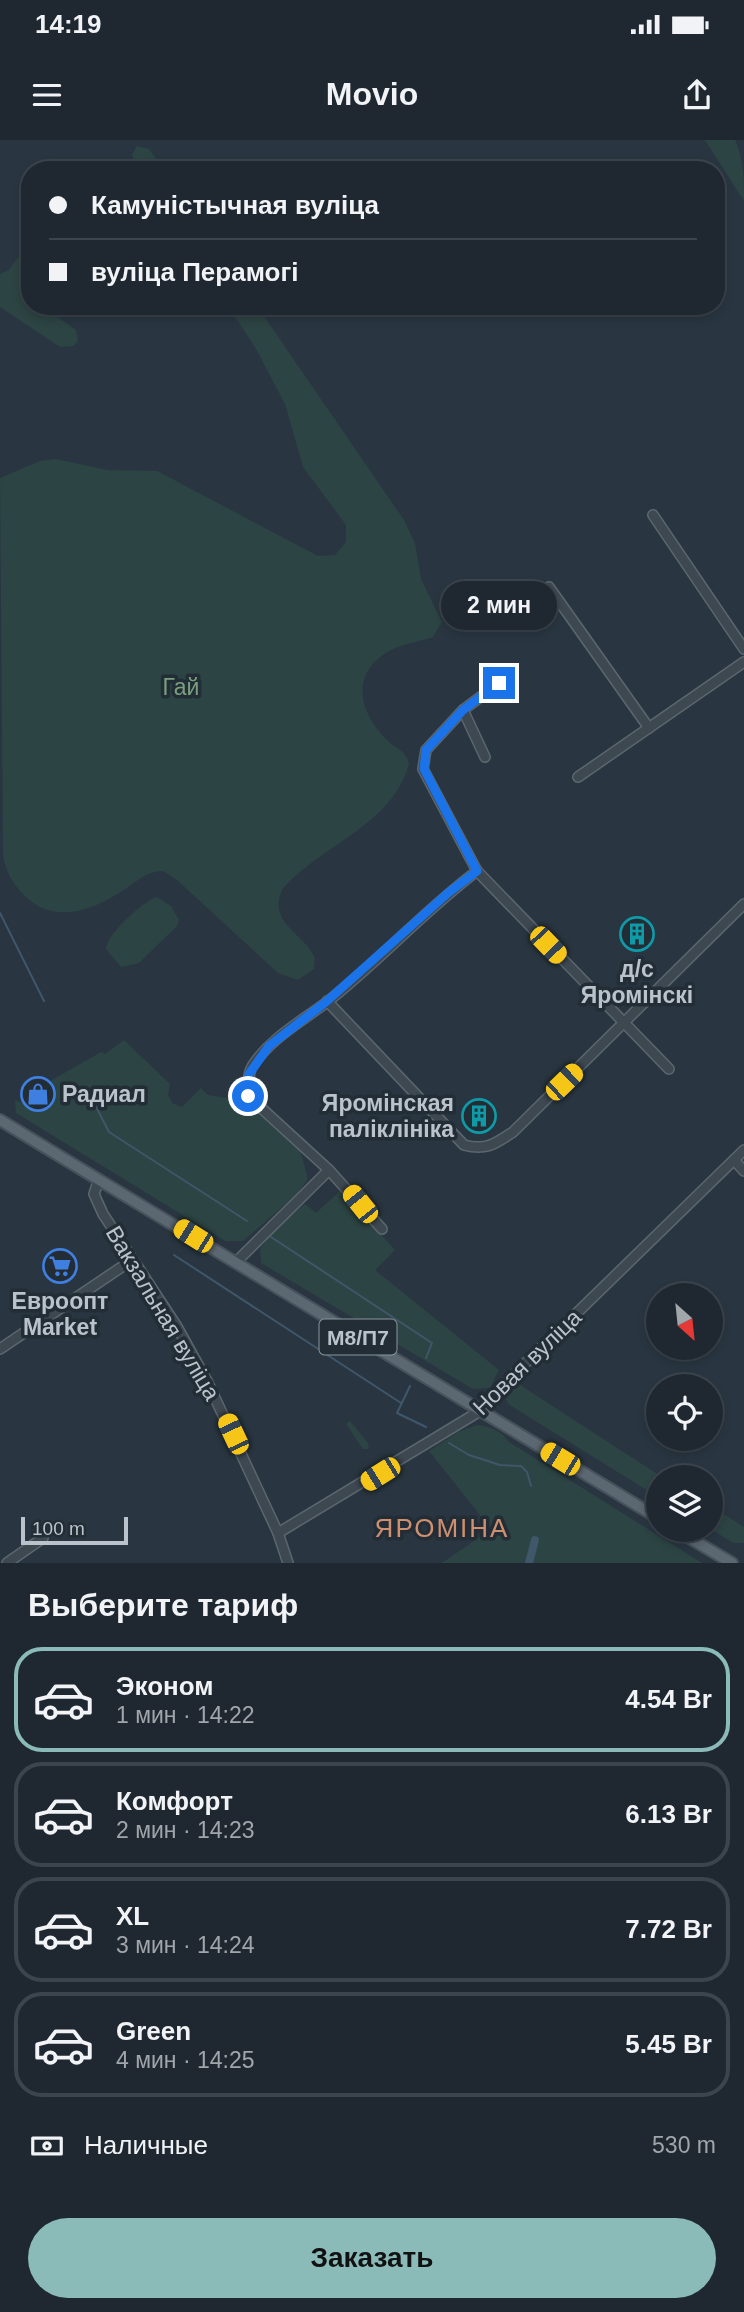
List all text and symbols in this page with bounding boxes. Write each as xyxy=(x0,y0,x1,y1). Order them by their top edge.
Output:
text: 14:19 xyxy=(35,9,102,39)
icon: menu xyxy=(28,76,66,114)
text: Movio xyxy=(326,76,418,112)
icon: share xyxy=(678,76,716,114)
text: Камуністычная вуліца xyxy=(91,190,379,220)
text: вуліца Перамогі xyxy=(91,257,299,287)
callout: 2 мин xyxy=(441,582,557,630)
text: 2 мин xyxy=(467,592,531,618)
route end xyxy=(483,667,515,699)
park label: Гай xyxy=(163,674,199,700)
building icon: д/с Яромінскі xyxy=(618,915,656,953)
car xyxy=(526,923,571,967)
place label: д/с Яромінскі xyxy=(581,956,693,1008)
car xyxy=(542,1060,587,1104)
shop icon: Радиал xyxy=(19,1075,57,1113)
route start xyxy=(232,1080,264,1112)
place label: Радиал xyxy=(62,1081,146,1107)
place label: Яромінская паліклініка xyxy=(322,1090,454,1142)
building icon: Яромінская паліклініка xyxy=(460,1097,498,1135)
car xyxy=(339,1181,382,1227)
car xyxy=(170,1216,217,1256)
street label: Вакзальная вуліца xyxy=(101,1221,225,1405)
supermarket icon: Евроопт Market xyxy=(41,1247,79,1285)
north arrow xyxy=(646,1283,723,1360)
map controls xyxy=(646,1283,723,1542)
place label: Евроопт Market xyxy=(12,1288,108,1340)
street label: Новая вуліца xyxy=(468,1304,587,1420)
road number: М8/П7 xyxy=(320,1320,396,1354)
button: locate xyxy=(646,1374,723,1451)
car xyxy=(215,1411,252,1457)
car xyxy=(537,1439,584,1479)
car xyxy=(357,1454,404,1494)
button: layers xyxy=(646,1465,723,1542)
district label: ЯРОМІНА xyxy=(375,1513,509,1543)
scale bar xyxy=(21,1514,128,1546)
text: 100 m xyxy=(32,1518,85,1539)
text: Выберите тариф xyxy=(28,1587,298,1623)
icon: car xyxy=(32,1668,95,1731)
text: Эконом xyxy=(116,1671,214,1701)
text: 4.54 Br xyxy=(625,1684,712,1714)
text: 1 мин · 14:22 xyxy=(116,1702,255,1728)
icon: car xyxy=(32,1783,95,1846)
text: Комфорт xyxy=(116,1786,233,1816)
text: 6.13 Br xyxy=(625,1799,712,1829)
text: 2 мин · 14:23 xyxy=(116,1817,255,1843)
icon: car xyxy=(32,1898,95,1961)
text: XL xyxy=(116,1901,149,1931)
text: 7.72 Br xyxy=(625,1914,712,1944)
text: 3 мин · 14:24 xyxy=(116,1932,255,1958)
icon: car xyxy=(32,2013,95,2076)
text: Green xyxy=(116,2016,191,2046)
text: 5.45 Br xyxy=(625,2029,712,2059)
text: 4 мин · 14:25 xyxy=(116,2047,255,2073)
icon: cash xyxy=(28,2127,66,2165)
text: Наличные xyxy=(84,2130,208,2160)
text: 530 m xyxy=(652,2132,716,2158)
button: Заказать xyxy=(28,2218,716,2298)

